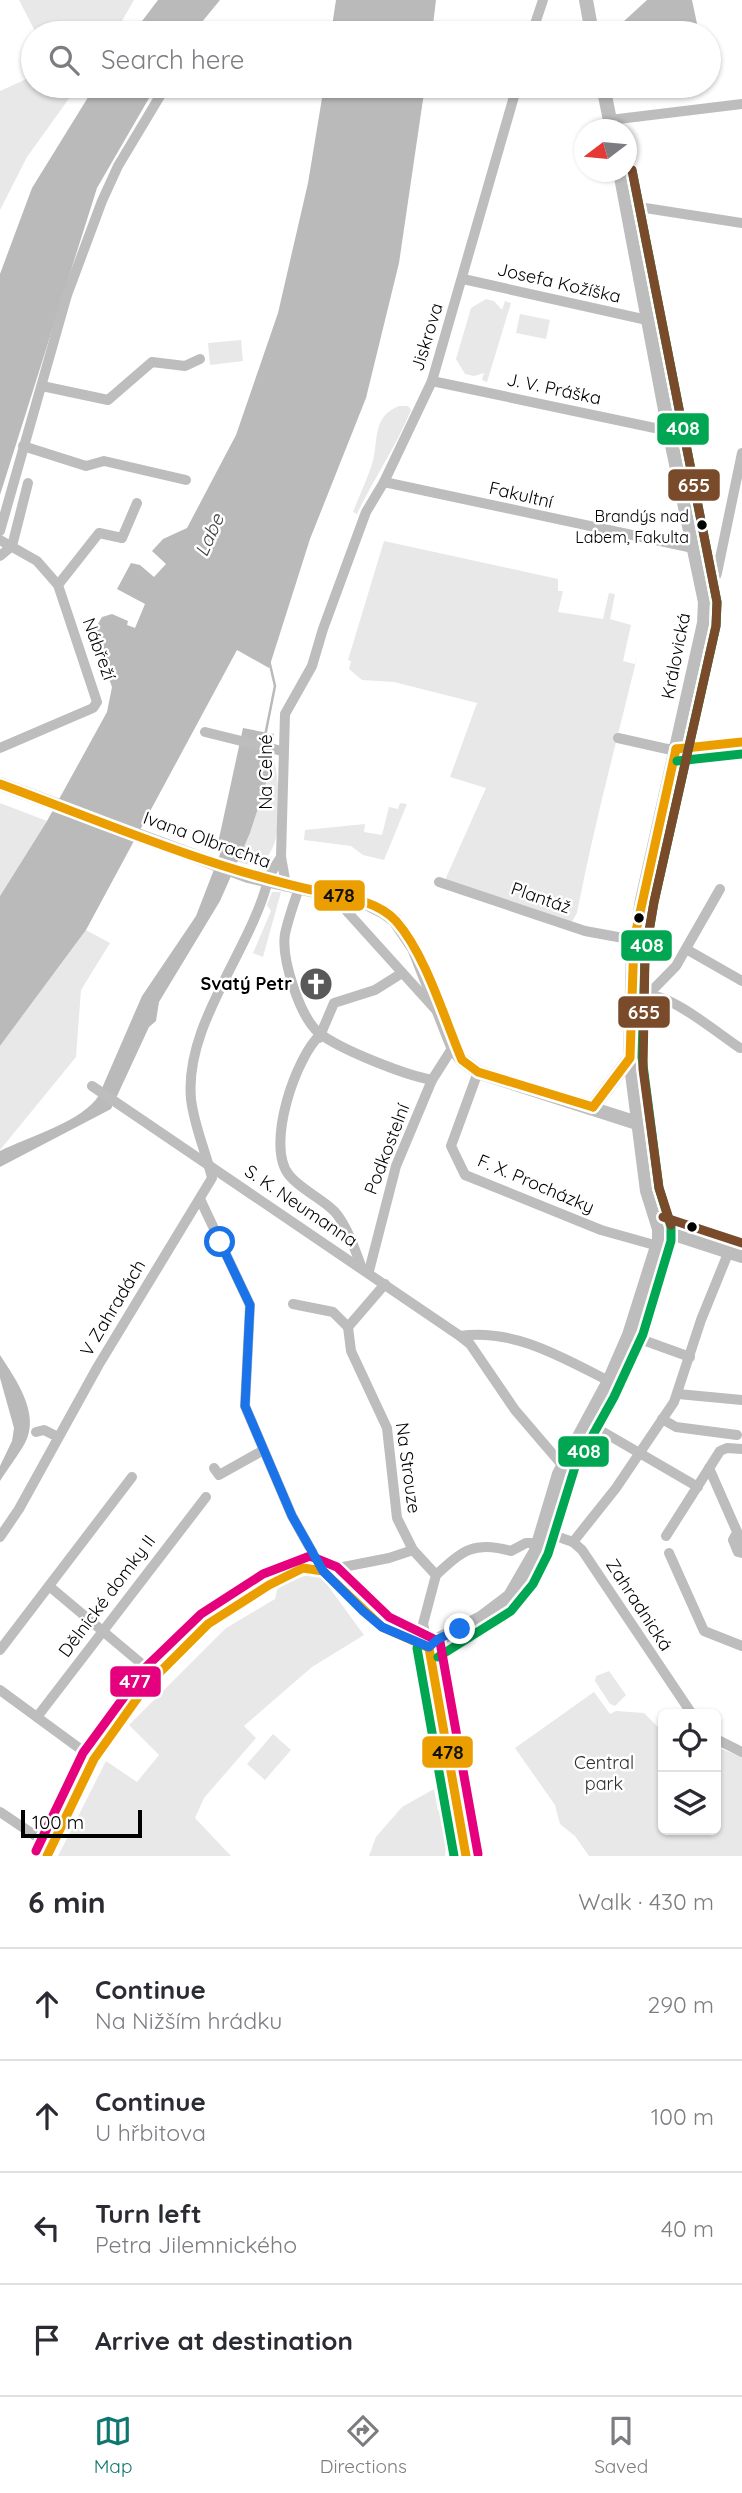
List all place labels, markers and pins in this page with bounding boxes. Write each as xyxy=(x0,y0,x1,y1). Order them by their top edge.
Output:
place label: Brandýs nad Labem, Fakulta xyxy=(575,506,689,547)
marker: Brandýs nad Labem, Fakulta xyxy=(695,518,709,532)
unlabelled marker xyxy=(632,911,646,925)
church icon: Svatý Petr xyxy=(297,965,335,1003)
place label: Svatý Petr xyxy=(200,972,292,995)
unlabelled marker xyxy=(685,1220,699,1234)

